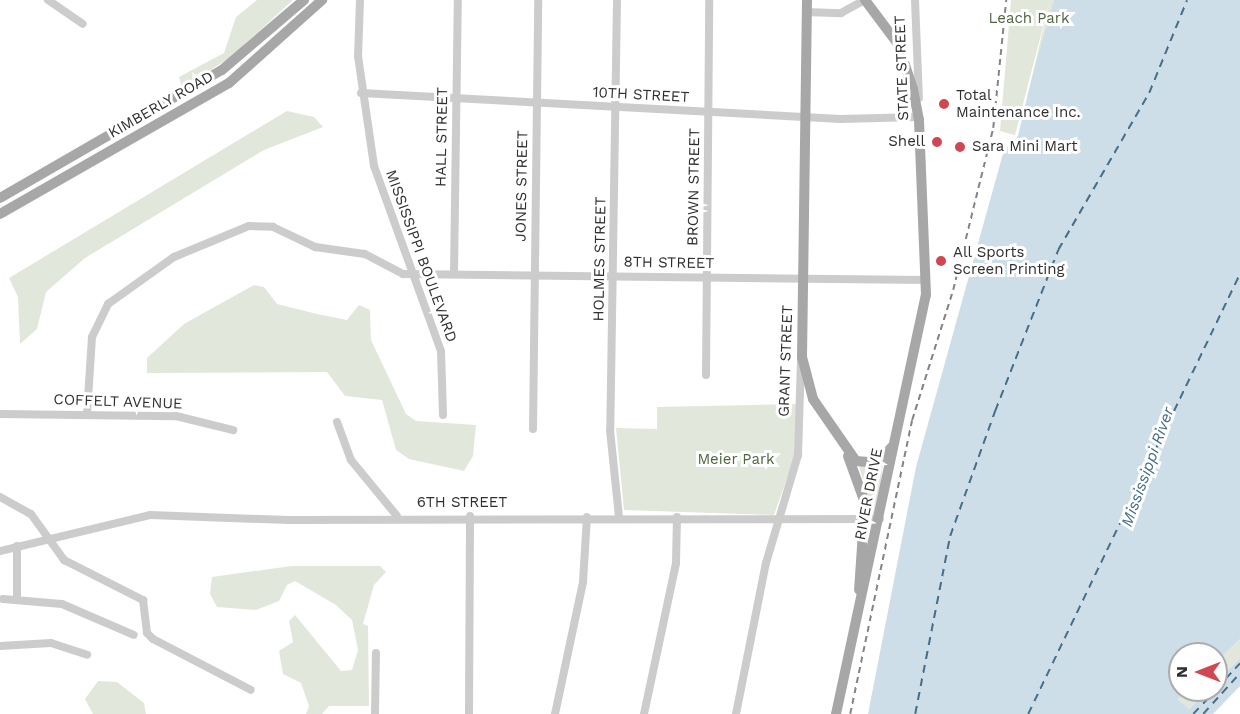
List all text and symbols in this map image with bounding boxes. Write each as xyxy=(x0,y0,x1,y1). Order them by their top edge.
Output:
park label: Leach Park xyxy=(989,10,1069,28)
street label: STATE STREET xyxy=(891,15,913,121)
street label: KIMBERLY ROAD xyxy=(105,67,217,143)
street label: 10TH STREET xyxy=(592,83,690,107)
place label: Total Maintenance Inc. xyxy=(956,86,1081,121)
street label: HALL STREET xyxy=(432,87,452,187)
marker: Total Maintenance Inc. xyxy=(937,97,951,111)
street label: BROWN STREET xyxy=(684,128,704,246)
street label: JONES STREET xyxy=(512,130,532,242)
place label: Shell xyxy=(888,133,925,151)
marker: Shell xyxy=(930,135,944,149)
place label: Sara Mini Mart xyxy=(972,138,1078,156)
marker: Sara Mini Mart xyxy=(953,140,967,154)
street label: MISSISSIPPI BOULEVARD xyxy=(381,167,461,345)
street label: HOLMES STREET xyxy=(590,196,610,322)
place label: All Sports Screen Printing xyxy=(953,243,1065,278)
street label: 8TH STREET xyxy=(623,253,715,273)
marker: All Sports Screen Printing xyxy=(934,254,948,268)
street label: GRANT STREET xyxy=(775,305,797,417)
street label: COFFELT AVENUE xyxy=(53,391,183,413)
water label: Mississippi River xyxy=(1118,405,1178,529)
street label: RIVER DRIVE xyxy=(851,446,887,542)
park label: Meier Park xyxy=(697,451,775,469)
street label: 6TH STREET xyxy=(417,494,507,512)
north arrow xyxy=(1168,642,1228,702)
text: N xyxy=(1172,666,1191,678)

